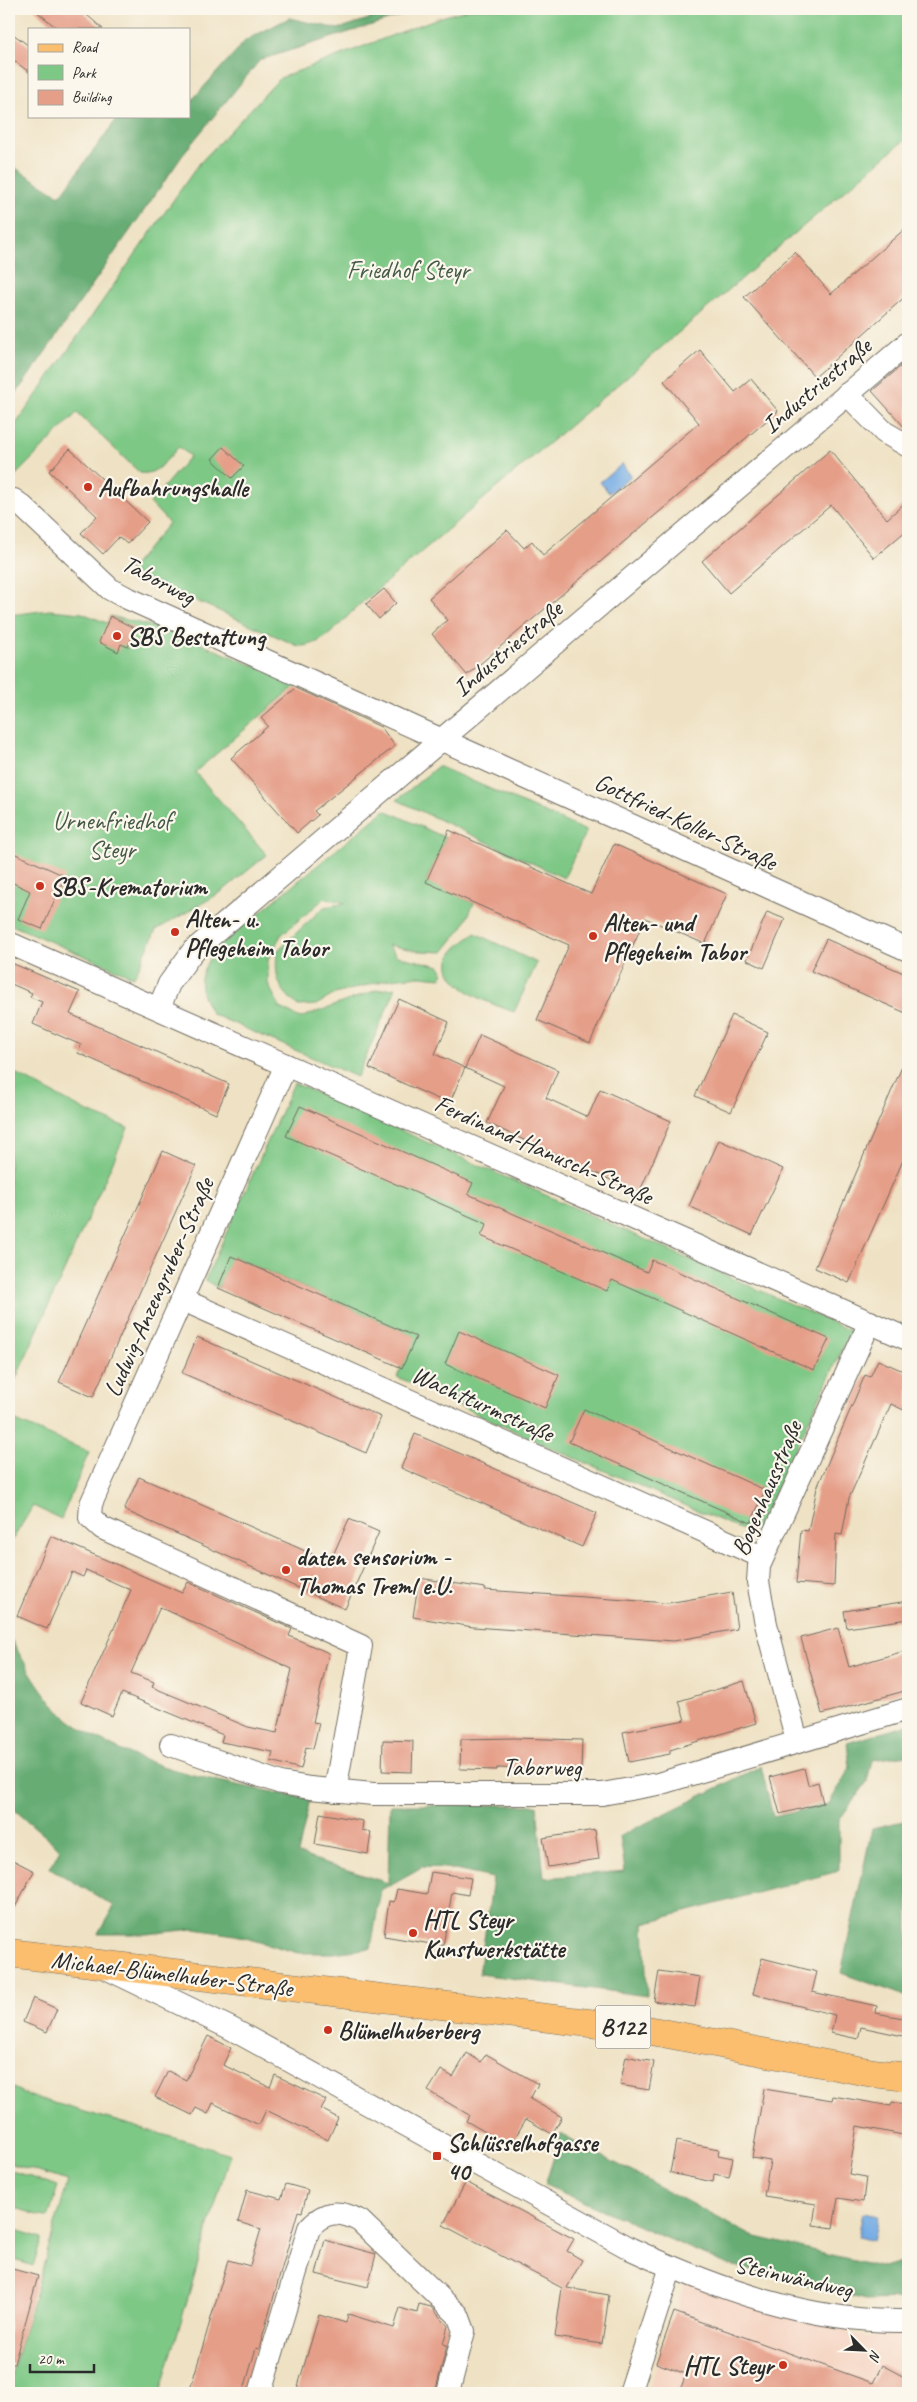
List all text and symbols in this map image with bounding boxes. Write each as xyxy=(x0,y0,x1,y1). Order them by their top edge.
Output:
legend xyxy=(28,28,190,118)
text: Road xyxy=(72,38,99,57)
text: Park xyxy=(72,64,97,83)
text: Building xyxy=(72,88,112,107)
park label: Friedhof Steyr xyxy=(347,254,472,286)
street label: Industriestraße xyxy=(755,329,879,441)
place label: Aufbahrungshalle xyxy=(98,472,250,504)
marker: Aufbahrungshalle xyxy=(82,481,94,493)
street label: Taborweg xyxy=(116,547,202,613)
street label: Industriestraße xyxy=(446,592,570,704)
place label: SBS Bestattung xyxy=(127,621,267,653)
marker: SBS Bestattung xyxy=(111,630,123,642)
street label: Gottfried-Koller-Straße xyxy=(589,766,783,879)
park label: Urnenfriedhof Steyr xyxy=(53,805,176,866)
place label: SBS-Krematorium xyxy=(50,871,208,903)
marker: SBS-Krematorium xyxy=(34,880,46,892)
place label: Alten- u. Pflegeheim Tabor xyxy=(185,903,331,964)
place label: Alten- und Pflegeheim Tabor xyxy=(603,907,749,968)
marker: Alten- u. Pflegeheim Tabor xyxy=(169,926,181,938)
marker: Alten- und Pflegeheim Tabor xyxy=(587,930,599,942)
street label: Ferdinand-Hanusch-Straße xyxy=(430,1087,659,1213)
street label: Ludwig-Anzengruber-Straße xyxy=(96,1171,222,1402)
street label: Wachtturmstraße xyxy=(407,1358,560,1450)
street label: Bogenhausstraße xyxy=(724,1414,810,1561)
place label: daten sensorium - Thomas Treml e.U. xyxy=(296,1541,453,1602)
marker: daten sensorium - Thomas Treml e.U. xyxy=(280,1564,292,1576)
street label: Taborweg xyxy=(503,1752,582,1784)
place label: HTL Steyr Kunstwerkstätte xyxy=(423,1904,567,1965)
marker: HTL Steyr Kunstwerkstätte xyxy=(407,1927,419,1939)
street label: Michael-Blümelhuber-Straße xyxy=(50,1943,296,2005)
road number: B122 xyxy=(596,2005,650,2048)
place label: Blümelhuberberg xyxy=(338,2015,482,2047)
marker: Blümelhuberberg xyxy=(322,2024,334,2036)
place label: Schlüsselhofgasse 40 xyxy=(447,2127,600,2188)
marker: Schlüsselhofgasse 40 xyxy=(431,2150,443,2162)
street label: Steinwändweg xyxy=(732,2248,857,2306)
north arrow xyxy=(840,2324,890,2374)
scale bar xyxy=(30,2342,94,2374)
text: N xyxy=(865,2348,885,2365)
text: 20 m xyxy=(38,2350,65,2369)
place label: HTL Steyr xyxy=(683,2350,776,2382)
marker: HTL Steyr xyxy=(777,2359,789,2371)

